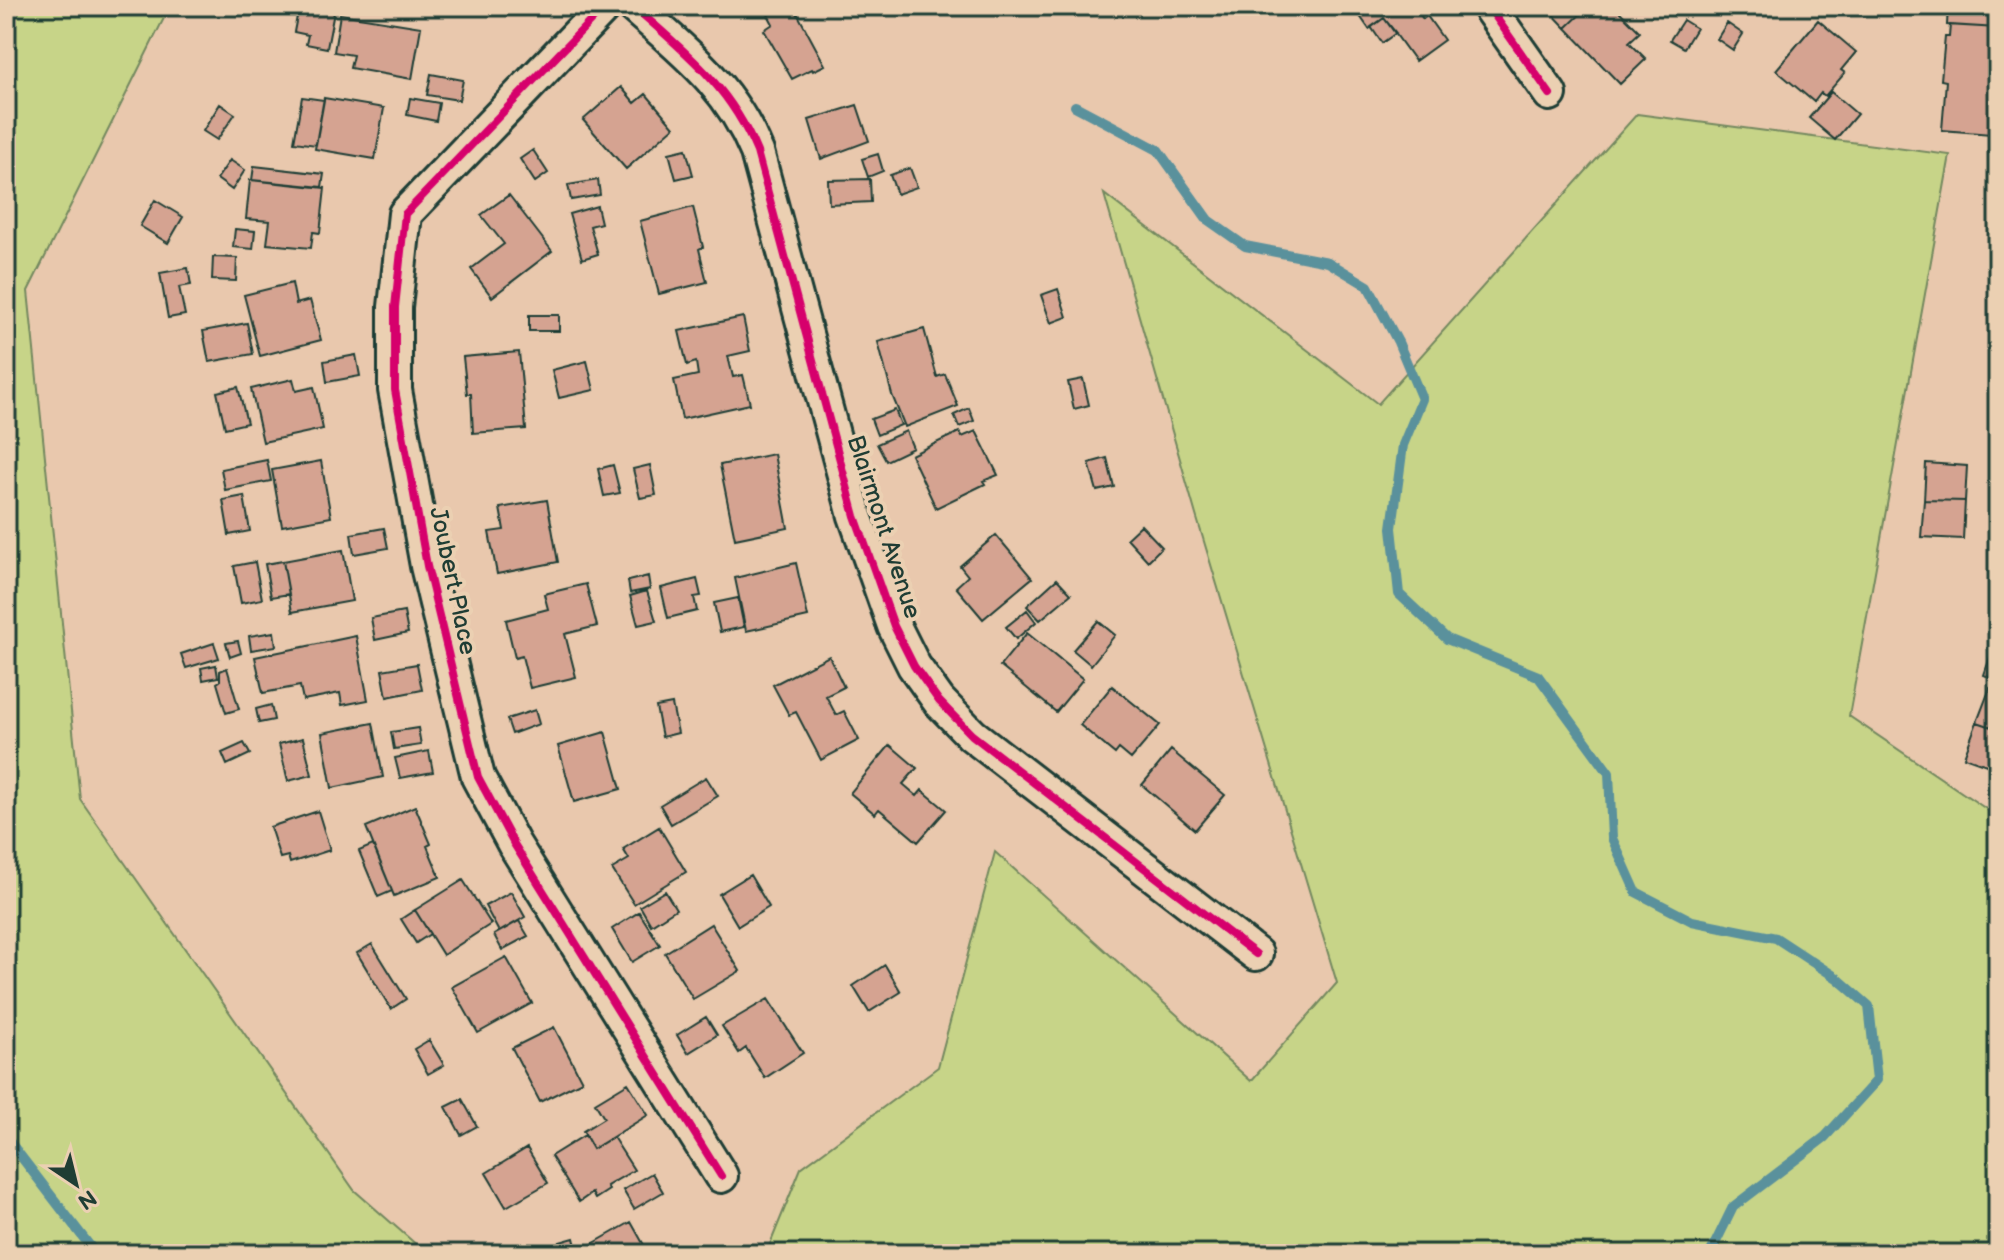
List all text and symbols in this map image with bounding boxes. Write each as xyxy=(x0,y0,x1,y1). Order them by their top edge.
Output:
street label: Blairmont Avenue xyxy=(841,432,927,622)
street label: Joubert Place xyxy=(423,505,483,657)
north arrow xyxy=(36,1144,116,1224)
text: N xyxy=(72,1183,101,1215)

